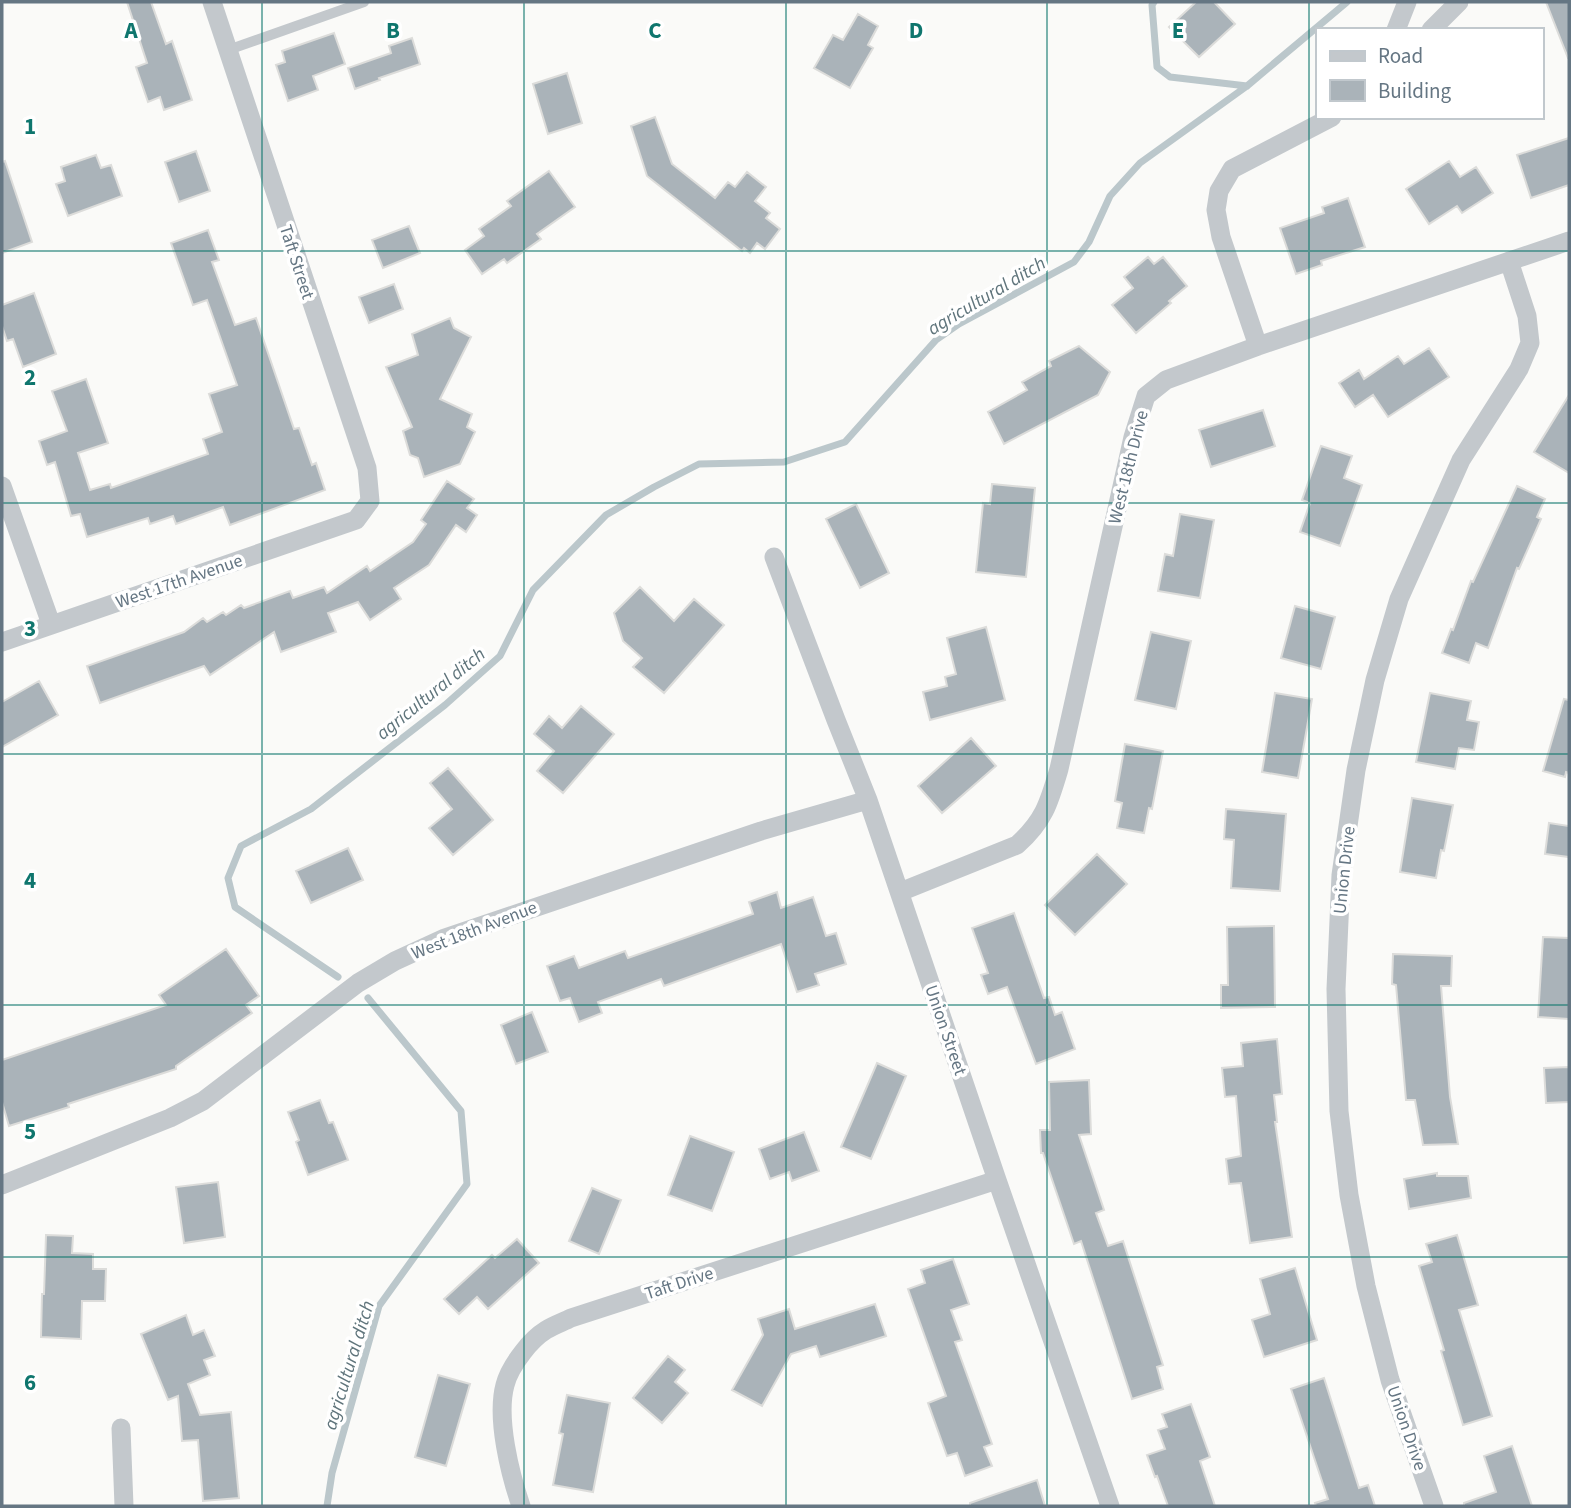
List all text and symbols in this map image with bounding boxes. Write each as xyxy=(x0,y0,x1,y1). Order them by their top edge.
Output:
text: A xyxy=(123,14,138,47)
text: B xyxy=(386,14,400,47)
text: C xyxy=(648,14,662,47)
text: D xyxy=(909,14,923,47)
text: E xyxy=(1172,14,1184,47)
legend xyxy=(1316,28,1543,119)
text: Road xyxy=(1378,41,1423,71)
text: Building xyxy=(1378,76,1452,106)
text: 1 xyxy=(24,110,36,143)
street label: Taft Street xyxy=(273,222,320,303)
water label: agricultural ditch xyxy=(922,250,1051,342)
text: 2 xyxy=(24,361,36,394)
street label: West 18th Drive xyxy=(1102,408,1155,527)
street label: West 17th Avenue xyxy=(112,548,246,615)
text: 3 xyxy=(24,612,36,645)
water label: agricultural ditch xyxy=(370,642,491,747)
street label: Union Drive xyxy=(1327,825,1362,915)
text: 4 xyxy=(24,864,36,897)
street label: West 18th Avenue xyxy=(408,895,541,966)
street label: Union Street xyxy=(918,982,973,1079)
text: 5 xyxy=(24,1115,36,1148)
street label: Taft Drive xyxy=(642,1261,717,1306)
water label: agricultural ditch xyxy=(317,1297,382,1433)
text: 6 xyxy=(24,1366,36,1399)
street label: Union Drive xyxy=(1380,1382,1433,1474)

